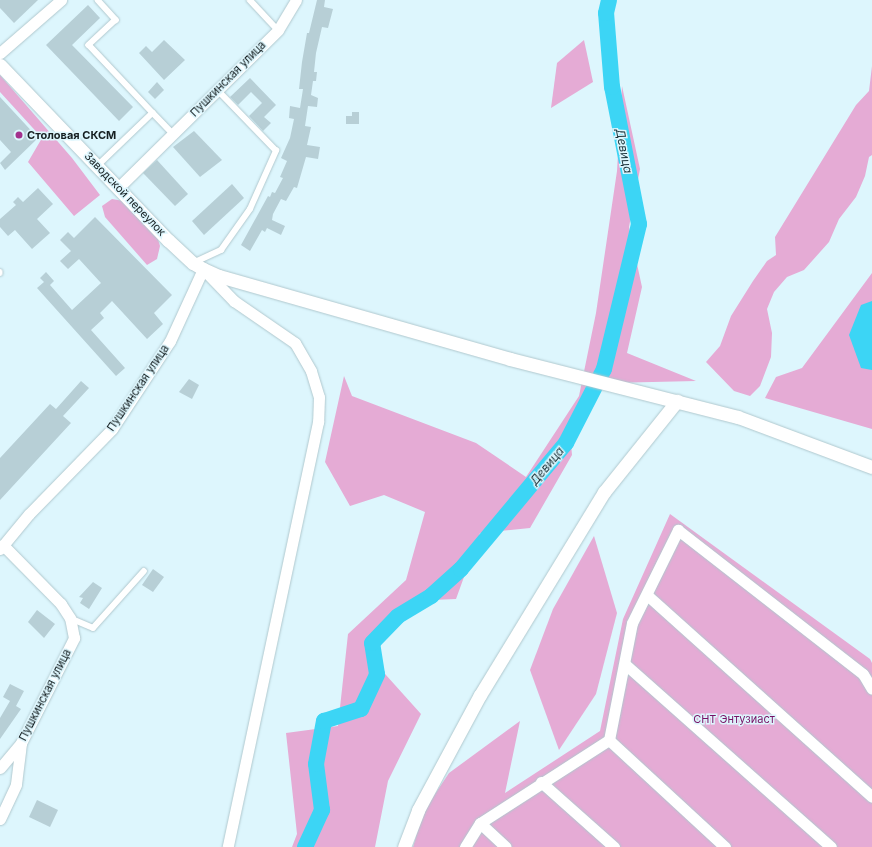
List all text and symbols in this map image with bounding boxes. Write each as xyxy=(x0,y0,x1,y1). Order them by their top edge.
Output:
street label: Пушкинская улица xyxy=(188,39,268,119)
water label: Девица xyxy=(613,127,635,175)
place label: Столовая СКСМ xyxy=(27,128,116,142)
marker: Столовая СКСМ xyxy=(14,130,24,140)
street label: Заводской переулок xyxy=(82,149,168,239)
street label: Пушкинская улица xyxy=(104,342,172,434)
water label: Девица xyxy=(527,444,567,488)
street label: Пушкинская улица xyxy=(16,647,74,743)
park label: СНТ Энтузиаст xyxy=(693,712,775,726)

